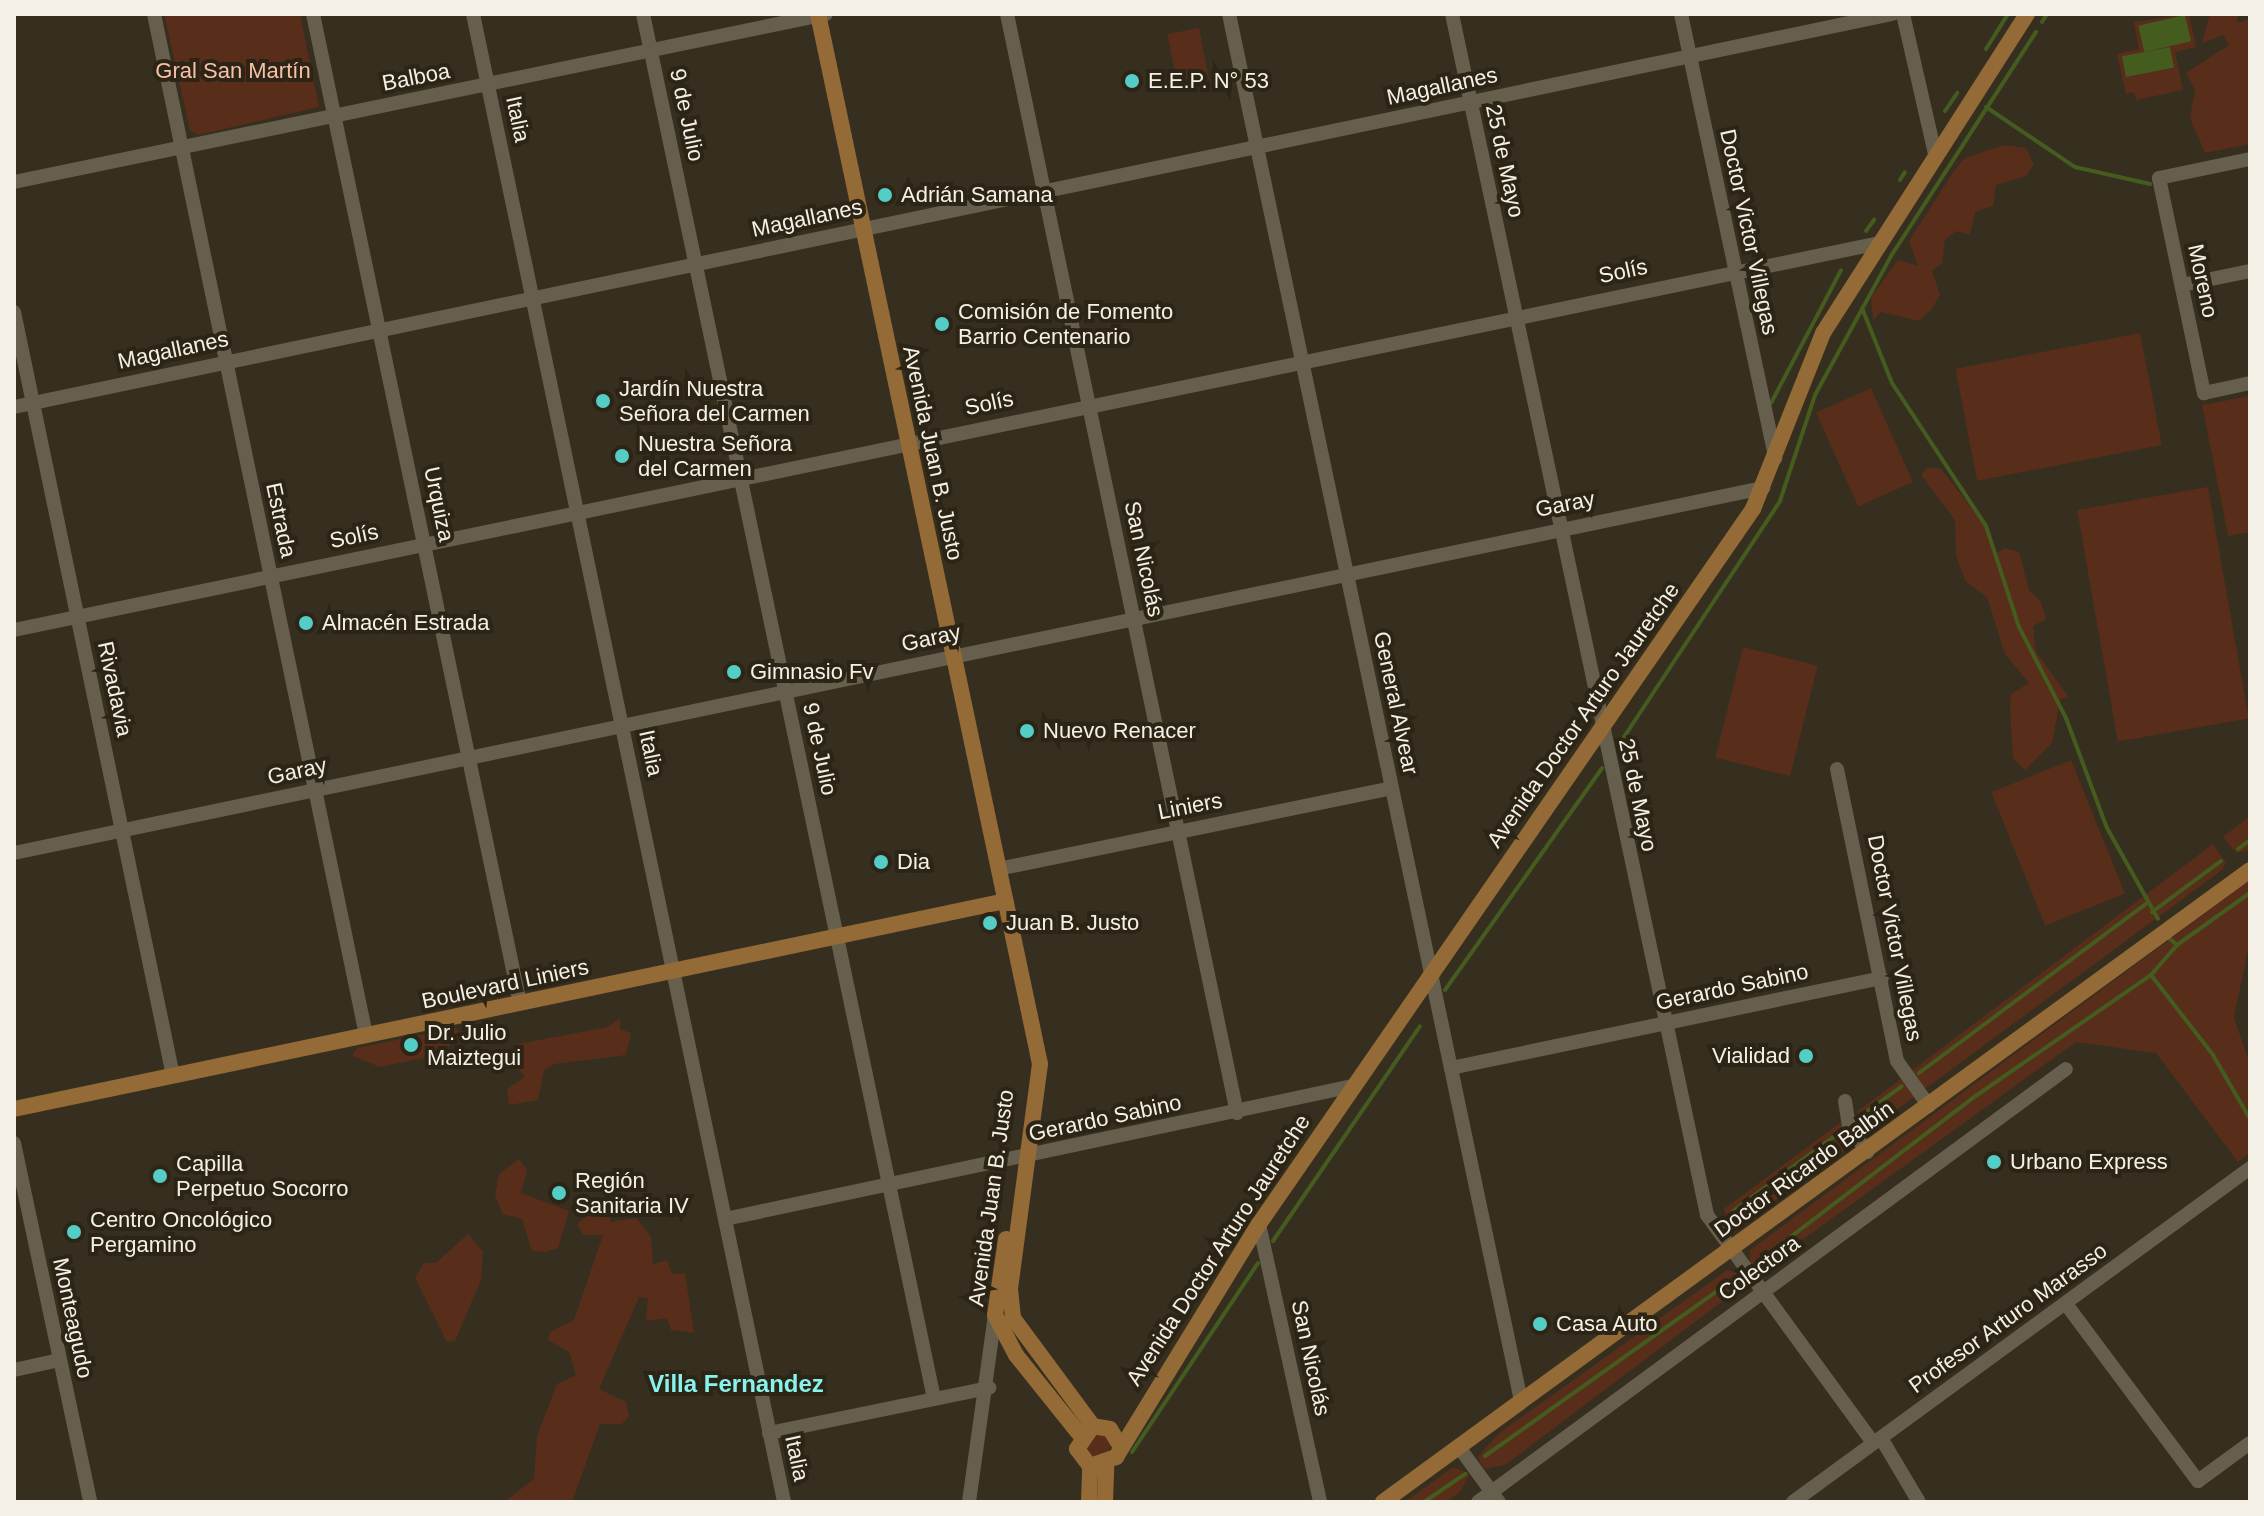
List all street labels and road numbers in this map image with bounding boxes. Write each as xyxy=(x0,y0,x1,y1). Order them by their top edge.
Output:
street label: Balboa xyxy=(380,58,452,96)
street label: Magallanes xyxy=(1384,61,1500,111)
street label: 9 de Julio xyxy=(664,66,710,164)
street label: Italia xyxy=(500,94,536,144)
street label: 25 de Mayo xyxy=(1480,102,1530,220)
street label: Doctor Victor Villegas xyxy=(1714,127,1784,337)
street label: Magallanes xyxy=(749,193,865,243)
street label: Moreno xyxy=(2182,242,2224,320)
street label: Solís xyxy=(1596,253,1650,289)
street label: Magallanes xyxy=(115,325,231,375)
street label: Avenida Juan B. Justo xyxy=(897,343,969,563)
street label: Solís xyxy=(962,385,1016,421)
street label: Urquiza xyxy=(418,464,460,544)
street label: Estrada xyxy=(260,480,302,560)
street label: Garay xyxy=(1533,485,1597,523)
street label: San Nicolás xyxy=(1119,499,1169,619)
street label: Solís xyxy=(327,518,381,554)
street label: Avenida Doctor Arturo Jauretche xyxy=(1481,577,1685,853)
street label: Garay xyxy=(899,619,963,657)
street label: General Alvear xyxy=(1368,628,1424,778)
street label: Rivadavia xyxy=(92,639,138,739)
street label: 9 de Julio xyxy=(797,700,843,798)
street label: Italia xyxy=(633,728,669,778)
street label: 25 de Mayo xyxy=(1613,736,1663,854)
street label: Garay xyxy=(265,752,329,790)
street label: Liniers xyxy=(1156,787,1224,825)
street label: Doctor Victor Villegas xyxy=(1862,833,1928,1043)
street label: Boulevard Liniers xyxy=(419,953,591,1015)
street label: Gerardo Sabino xyxy=(1653,958,1811,1016)
street label: Avenida Juan B. Justo xyxy=(963,1088,1019,1308)
street label: Gerardo Sabino xyxy=(1026,1089,1184,1147)
street label: Doctor Ricardo Balbín xyxy=(1709,1095,1899,1243)
street label: Avenida Doctor Arturo Jauretche xyxy=(1120,1109,1316,1391)
street label: Colectora xyxy=(1713,1230,1805,1306)
street label: Profesor Arturo Marasso xyxy=(1903,1237,2113,1399)
street label: Monteagudo xyxy=(47,1255,99,1381)
street label: San Nicolás xyxy=(1286,1298,1336,1418)
street label: Italia xyxy=(779,1433,815,1483)

